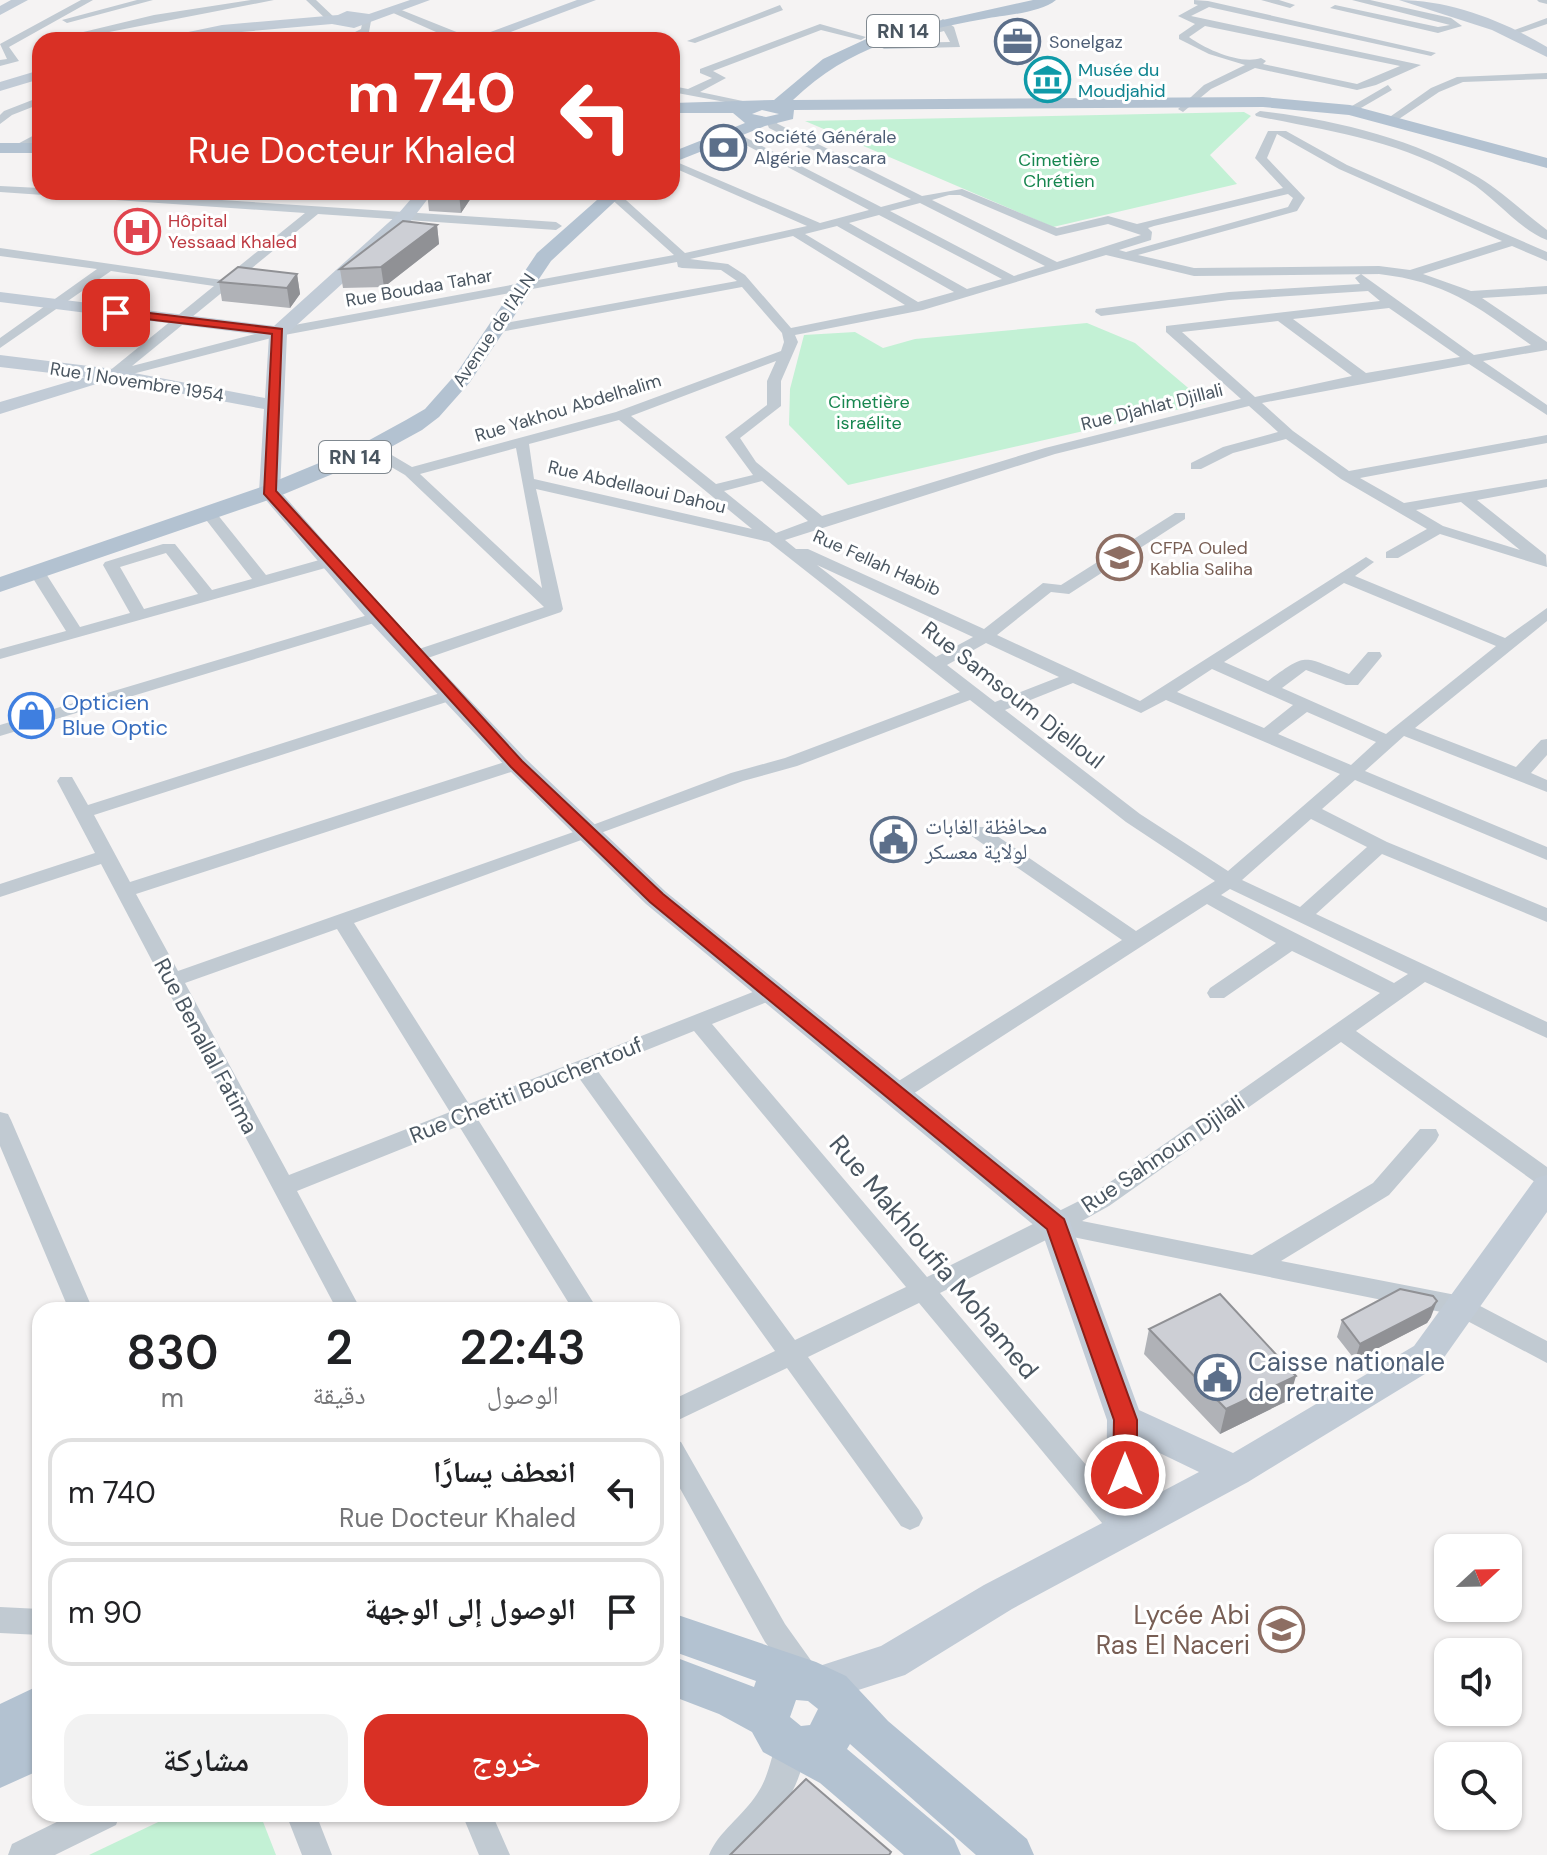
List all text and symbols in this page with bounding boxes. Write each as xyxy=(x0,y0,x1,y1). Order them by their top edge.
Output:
road number: RN 14 xyxy=(867,15,939,47)
office icon: Sonelgaz xyxy=(994,18,1042,66)
place label: Sonelgaz xyxy=(1049,30,1123,54)
text: 740 m xyxy=(347,56,516,129)
museum icon: Musée du Moudjahid xyxy=(1023,56,1071,104)
place label: Musée du Moudjahid xyxy=(1078,58,1166,103)
icon: left xyxy=(544,64,648,168)
bank icon: Société Générale Algérie Mascara xyxy=(699,123,747,171)
place label: Société Générale Algérie Mascara xyxy=(754,125,897,170)
text: Rue Docteur Khaled xyxy=(188,127,516,174)
park label: Cimetière Chrétien xyxy=(1018,148,1100,193)
hospital icon: Hôpital Yessaad Khaled xyxy=(113,207,161,255)
place label: Hôpital Yessaad Khaled xyxy=(168,209,297,254)
street label: Rue Boudaa Tahar xyxy=(344,263,495,313)
street label: Avenue de l'ALN xyxy=(447,269,541,391)
pin xyxy=(82,279,150,347)
icon: arrive xyxy=(94,291,138,335)
street label: Rue 1 Novembre 1954 xyxy=(48,356,226,408)
street label: Rue Yakhou Abdelhalim xyxy=(472,368,664,448)
street label: Rue Djahlat Djillali xyxy=(1078,378,1226,436)
park label: Cimetière israélite xyxy=(828,390,910,435)
road number: RN 14 xyxy=(319,441,391,473)
street label: Rue Abdellaoui Dahou xyxy=(546,455,728,519)
street label: Rue Fellah Habib xyxy=(809,524,945,602)
school or university icon: CFPA Ouled Kablia Saliha xyxy=(1095,534,1143,582)
place label: CFPA Ouled Kablia Saliha xyxy=(1150,536,1253,581)
street label: Rue Samsoum Djelloul xyxy=(916,615,1110,775)
place label: Opticien Blue Optic xyxy=(62,688,168,742)
shop icon: Opticien Blue Optic xyxy=(7,691,55,739)
place label: محافظة الغابات لولاية معسكر xyxy=(924,812,1047,866)
public building icon: محافظة الغابات لولاية معسكر xyxy=(870,815,918,863)
street label: Rue Benallal Fatima xyxy=(147,953,265,1139)
street label: Rue Chetiti Bouchentouf xyxy=(405,1030,647,1150)
street label: Rue Sahnoun Djilali xyxy=(1076,1089,1250,1219)
street label: Rue Makhloufia Mohamed xyxy=(822,1128,1046,1386)
text: 2 xyxy=(325,1316,353,1379)
text: 22:43 xyxy=(460,1316,586,1379)
text: 830 xyxy=(126,1321,218,1384)
place label: Caisse nationale de retraite xyxy=(1248,1345,1445,1409)
public building icon: Caisse nationale de retraite xyxy=(1193,1353,1241,1401)
text: دقيقة xyxy=(313,1378,365,1412)
text: الوصول xyxy=(487,1378,559,1412)
text: m xyxy=(161,1381,184,1415)
position arrow xyxy=(1083,1433,1167,1517)
text: انعطف يسارًا xyxy=(433,1452,576,1491)
icon: left xyxy=(600,1470,644,1514)
text: 740 m xyxy=(68,1473,156,1512)
text: Rue Docteur Khaled xyxy=(339,1501,576,1535)
north arrow xyxy=(1434,1534,1522,1622)
map controls xyxy=(1434,1534,1522,1830)
text: الوصول إلى الوجهة xyxy=(365,1589,576,1628)
icon: arrive xyxy=(600,1590,644,1634)
text: 90 m xyxy=(68,1593,142,1632)
place label: Lycée Abi Ras El Naceri xyxy=(1096,1598,1250,1662)
school or university icon: Lycée Abi Ras El Naceri xyxy=(1257,1606,1305,1654)
button: sound xyxy=(1434,1638,1522,1726)
button: مشاركة xyxy=(64,1714,348,1806)
button: خروج xyxy=(364,1714,648,1806)
button: search xyxy=(1434,1742,1522,1830)

